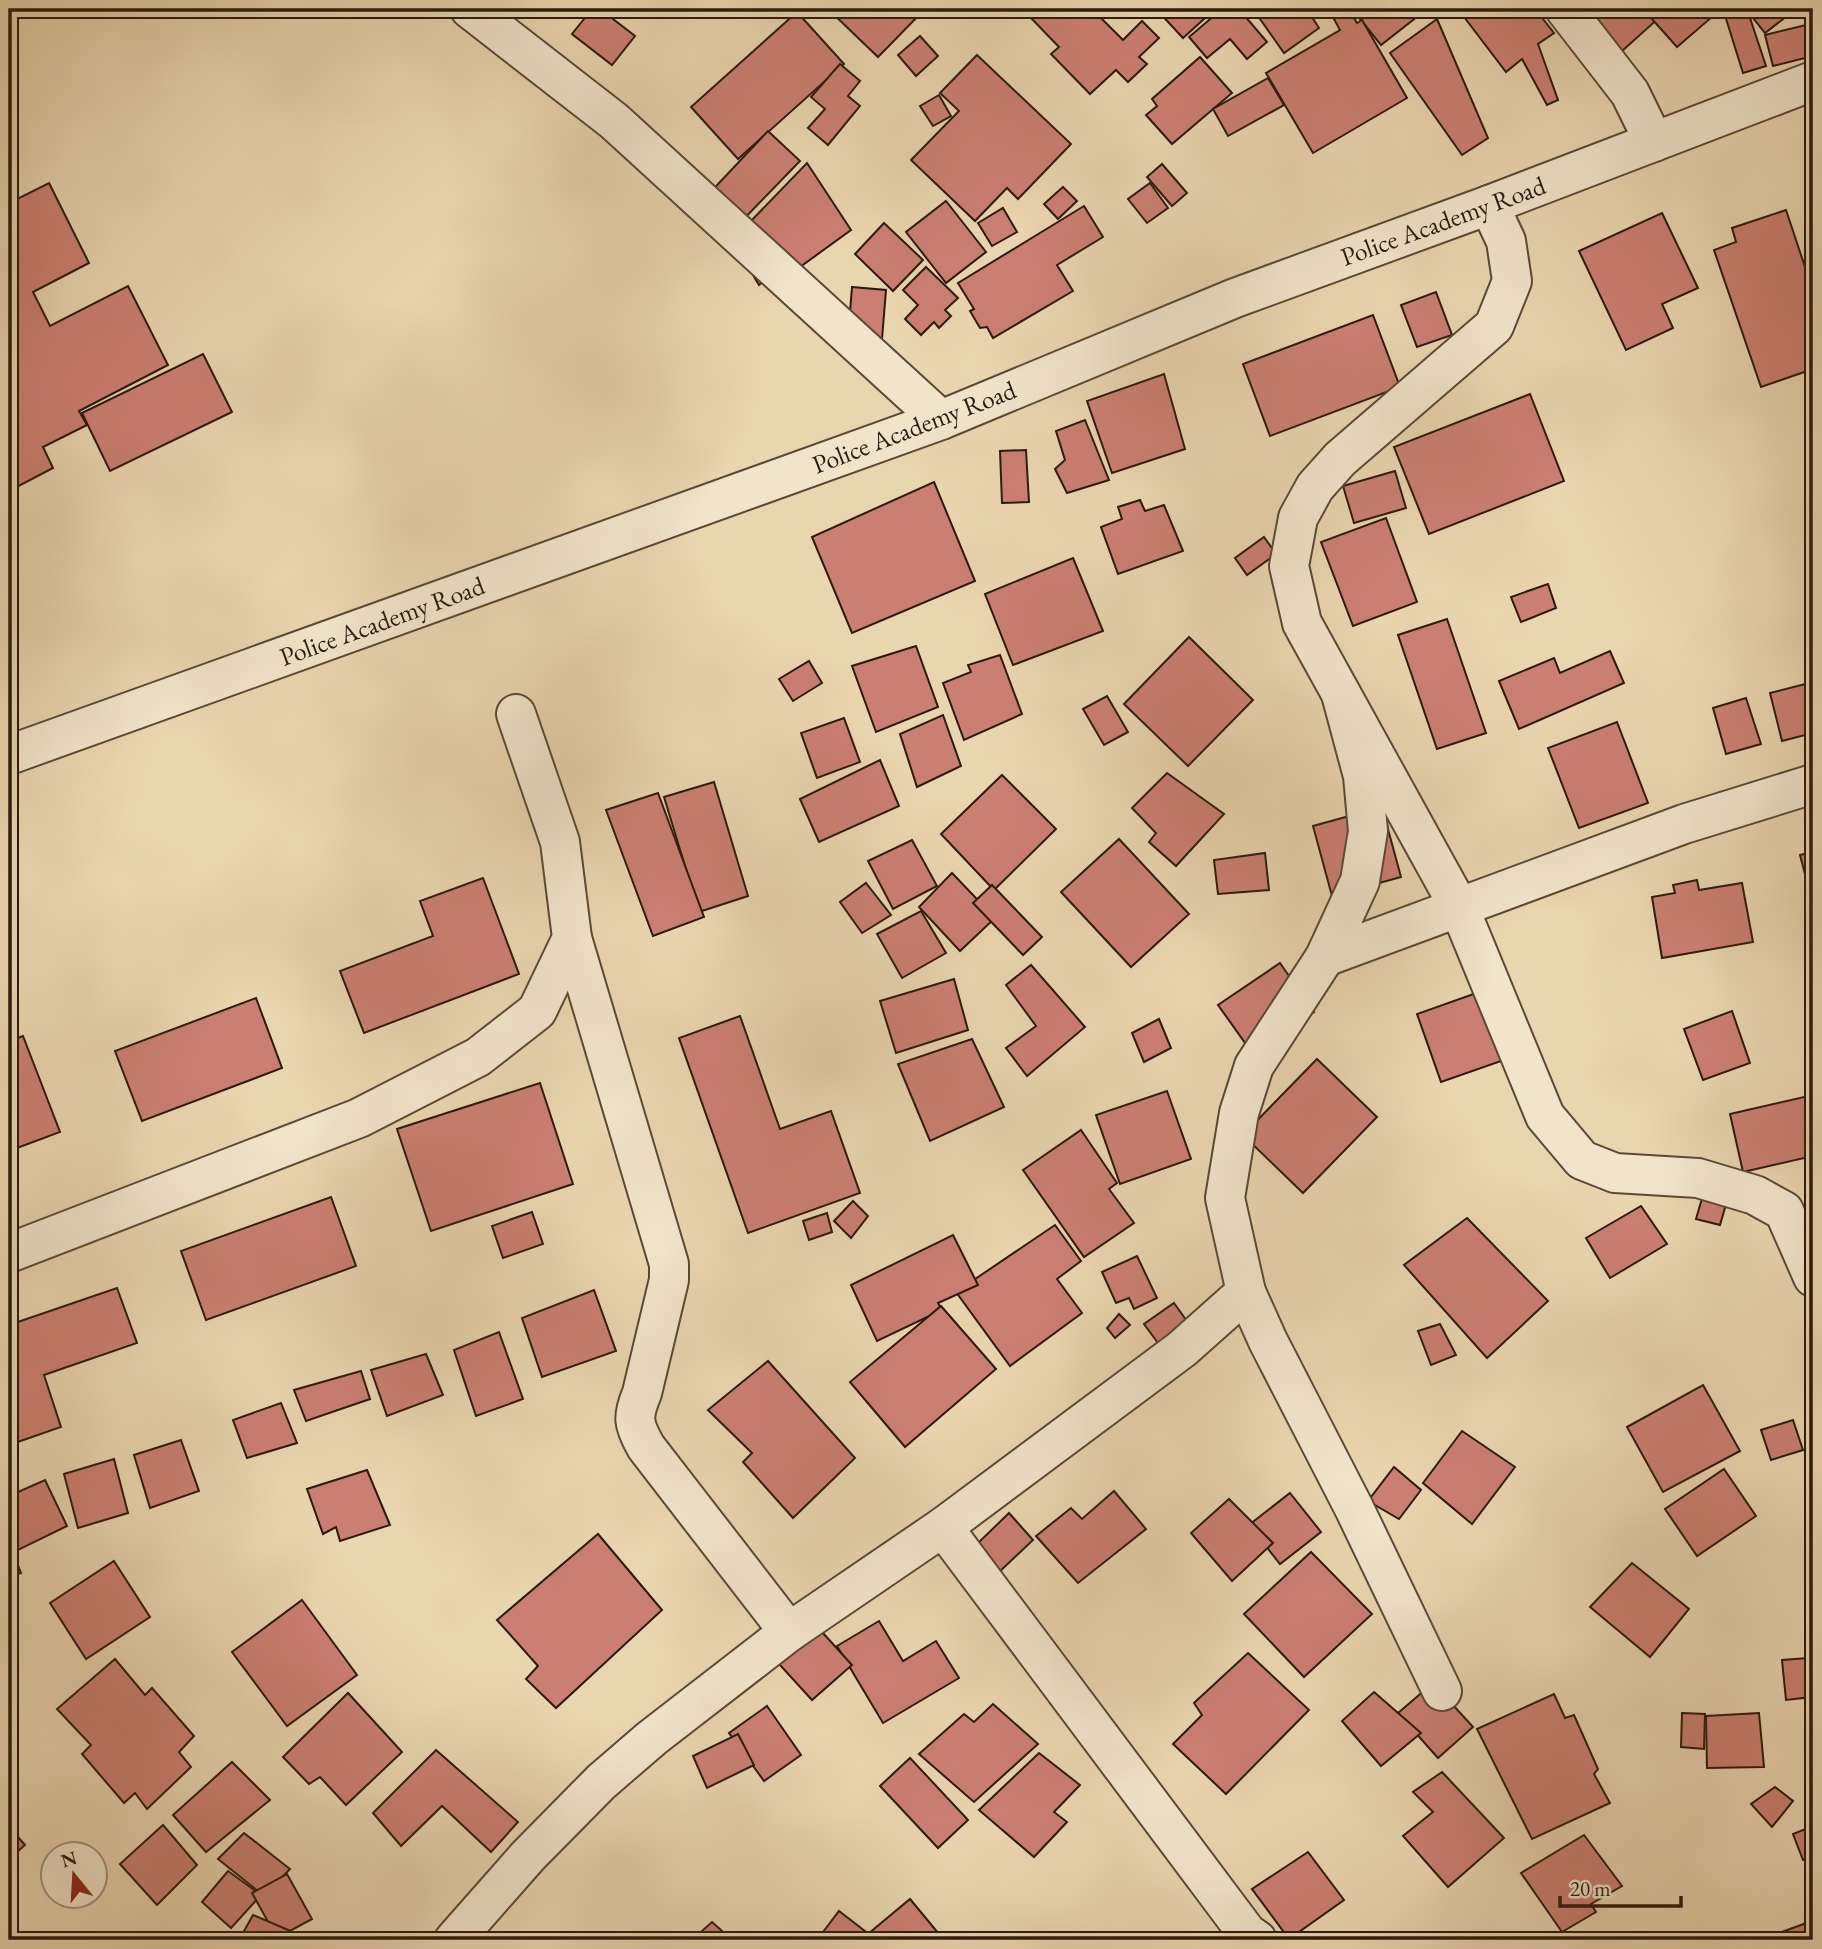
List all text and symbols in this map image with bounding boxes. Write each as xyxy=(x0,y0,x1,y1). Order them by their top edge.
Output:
street label: Police Academy Road xyxy=(1336,168,1551,274)
street label: Police Academy Road xyxy=(807,372,1022,482)
street label: Police Academy Road xyxy=(275,568,490,674)
north arrow xyxy=(38,1840,108,1910)
text: N xyxy=(58,1845,81,1874)
scale bar xyxy=(1560,1865,1680,1909)
text: 20 m xyxy=(1570,1875,1611,1902)

